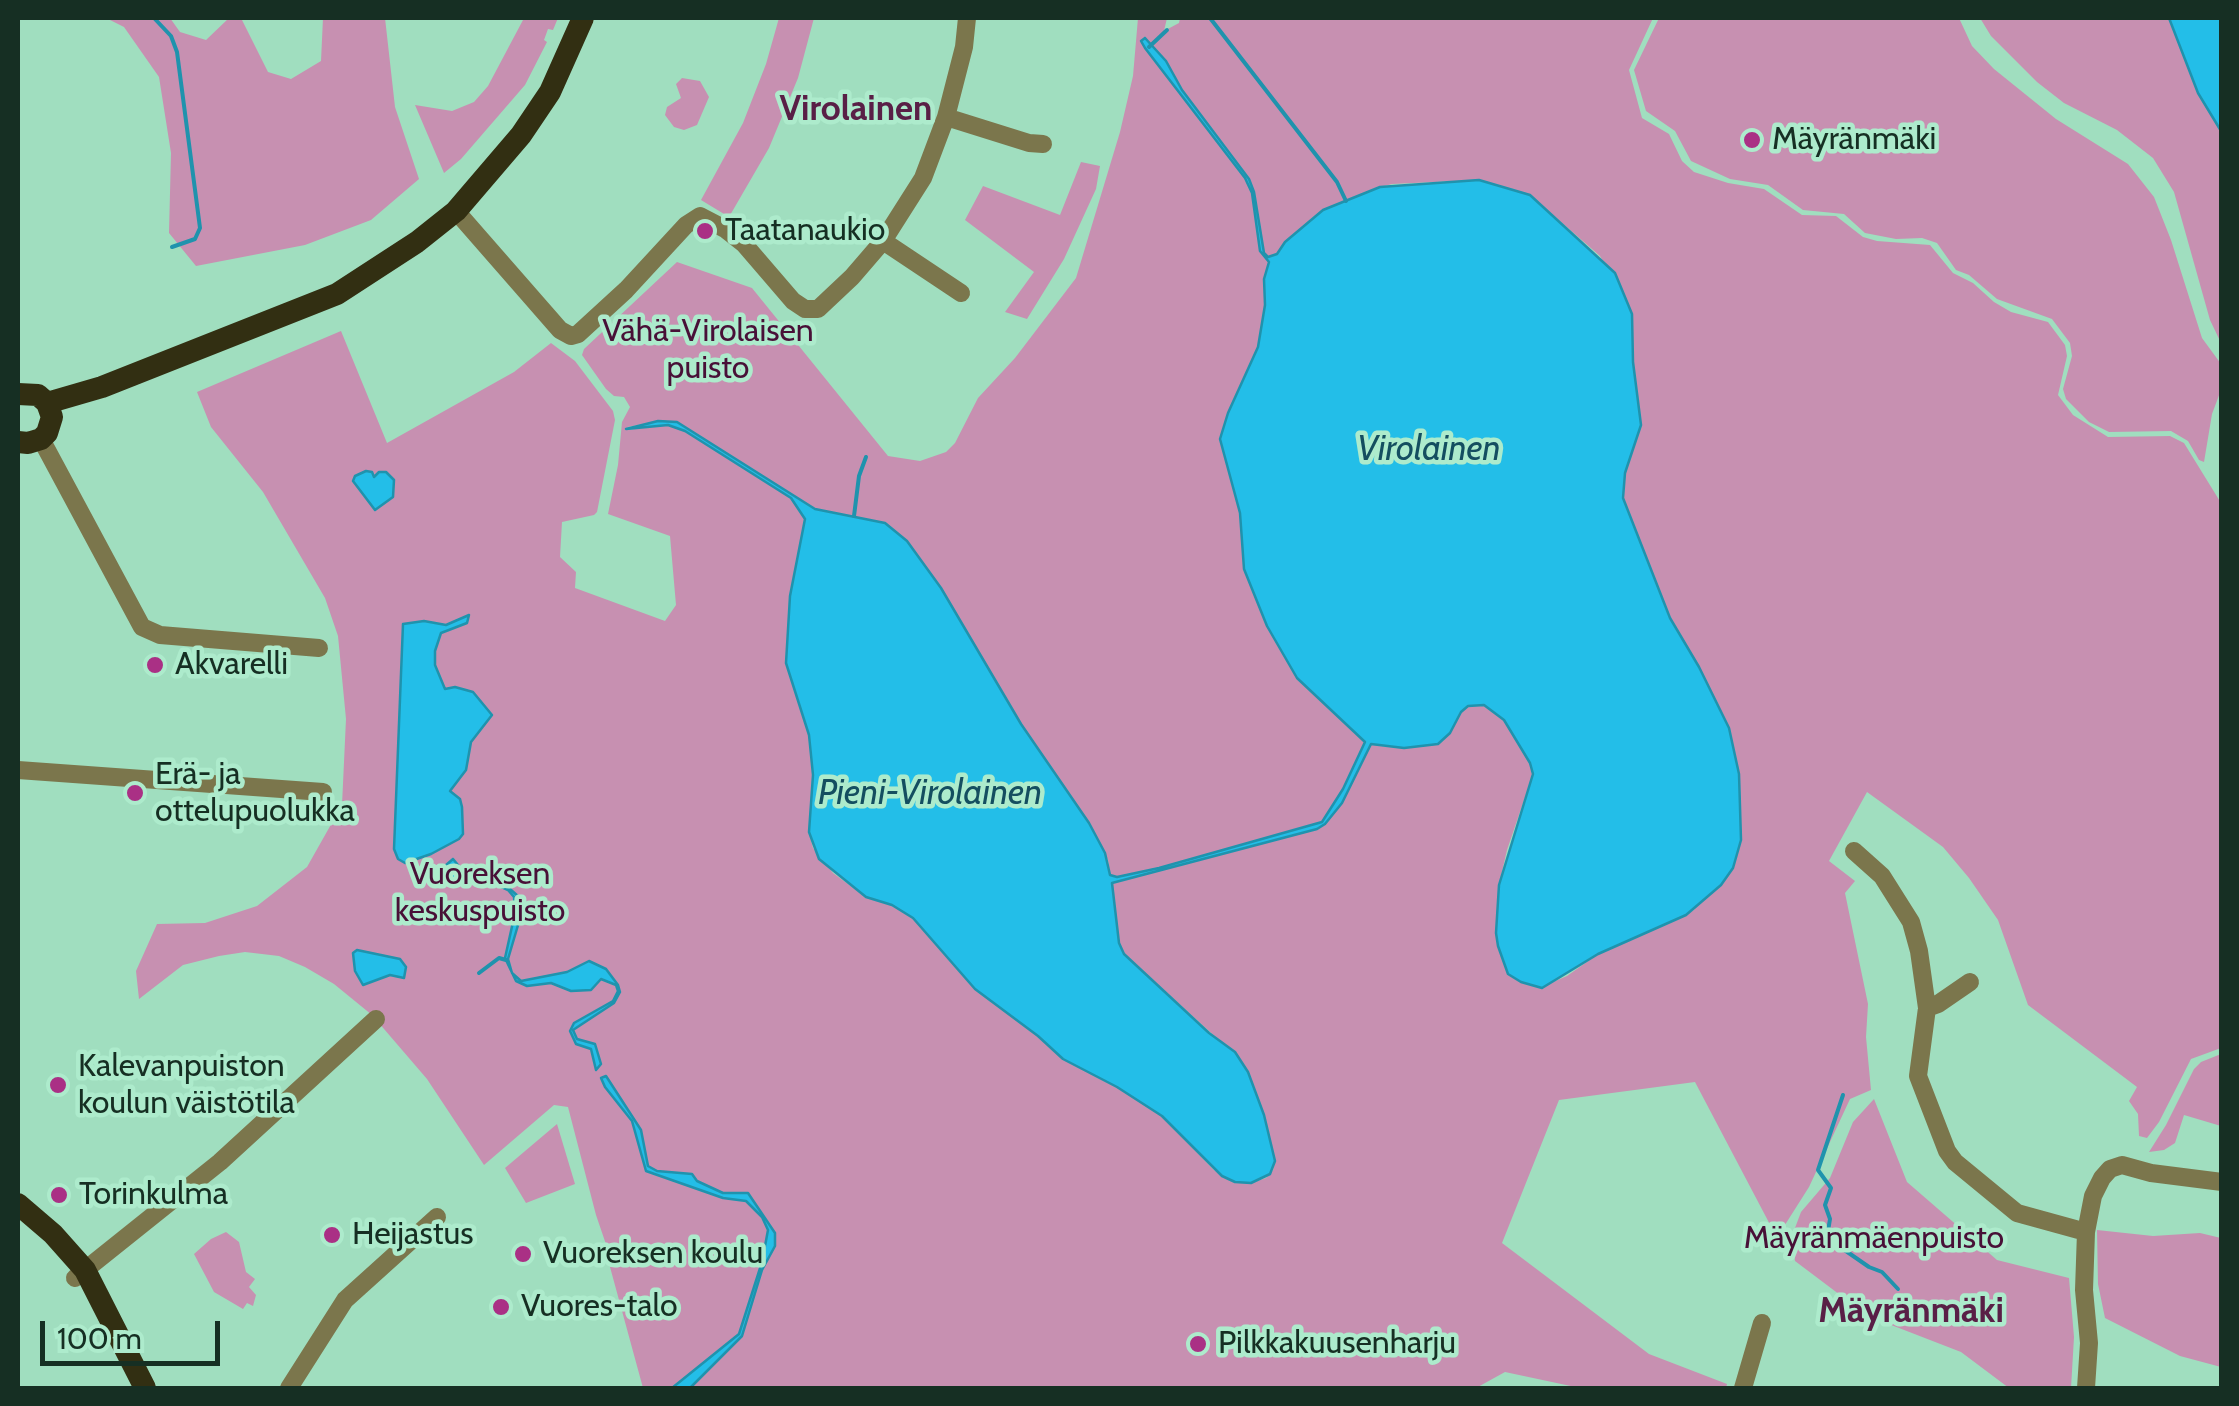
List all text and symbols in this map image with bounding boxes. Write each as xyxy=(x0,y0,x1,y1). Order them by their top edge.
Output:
district label: Virolainen xyxy=(780,89,932,131)
place label: Mäyränmäki xyxy=(1772,121,1936,159)
marker: Mäyränmäki xyxy=(1741,129,1763,151)
place label: Taatanaukio xyxy=(725,212,885,250)
marker: Taatanaukio xyxy=(694,220,716,242)
park label: Vähä-Virolaisen puisto xyxy=(602,313,814,388)
water label: Virolainen xyxy=(1357,429,1501,471)
place label: Akvarelli xyxy=(175,646,288,684)
marker: Akvarelli xyxy=(144,654,166,676)
place label: Erä- ja ottelupuolukka xyxy=(155,756,355,831)
water label: Pieni-Virolainen xyxy=(818,773,1042,815)
marker: Erä- ja ottelupuolukka xyxy=(124,782,146,804)
park label: Vuoreksen keskuspuisto xyxy=(395,856,565,931)
place label: Kalevanpuiston koulun väistötila xyxy=(78,1048,295,1123)
marker: Kalevanpuiston koulun väistötila xyxy=(47,1074,69,1096)
place label: Torinkulma xyxy=(79,1176,228,1214)
marker: Torinkulma xyxy=(48,1184,70,1206)
place label: Heijastus xyxy=(352,1216,474,1254)
park label: Mäyränmäenpuisto xyxy=(1744,1220,2004,1258)
marker: Heijastus xyxy=(321,1224,343,1246)
place label: Vuoreksen koulu xyxy=(543,1235,763,1273)
marker: Vuoreksen koulu xyxy=(512,1243,534,1265)
place label: Vuores-talo xyxy=(521,1288,678,1326)
district label: Mäyränmäki xyxy=(1818,1291,2004,1333)
marker: Vuores-talo xyxy=(490,1296,512,1318)
scale bar xyxy=(45,1301,225,1363)
text: 100 m xyxy=(57,1320,142,1357)
place label: Pilkkakuusenharju xyxy=(1218,1325,1456,1363)
marker: Pilkkakuusenharju xyxy=(1187,1333,1209,1355)

